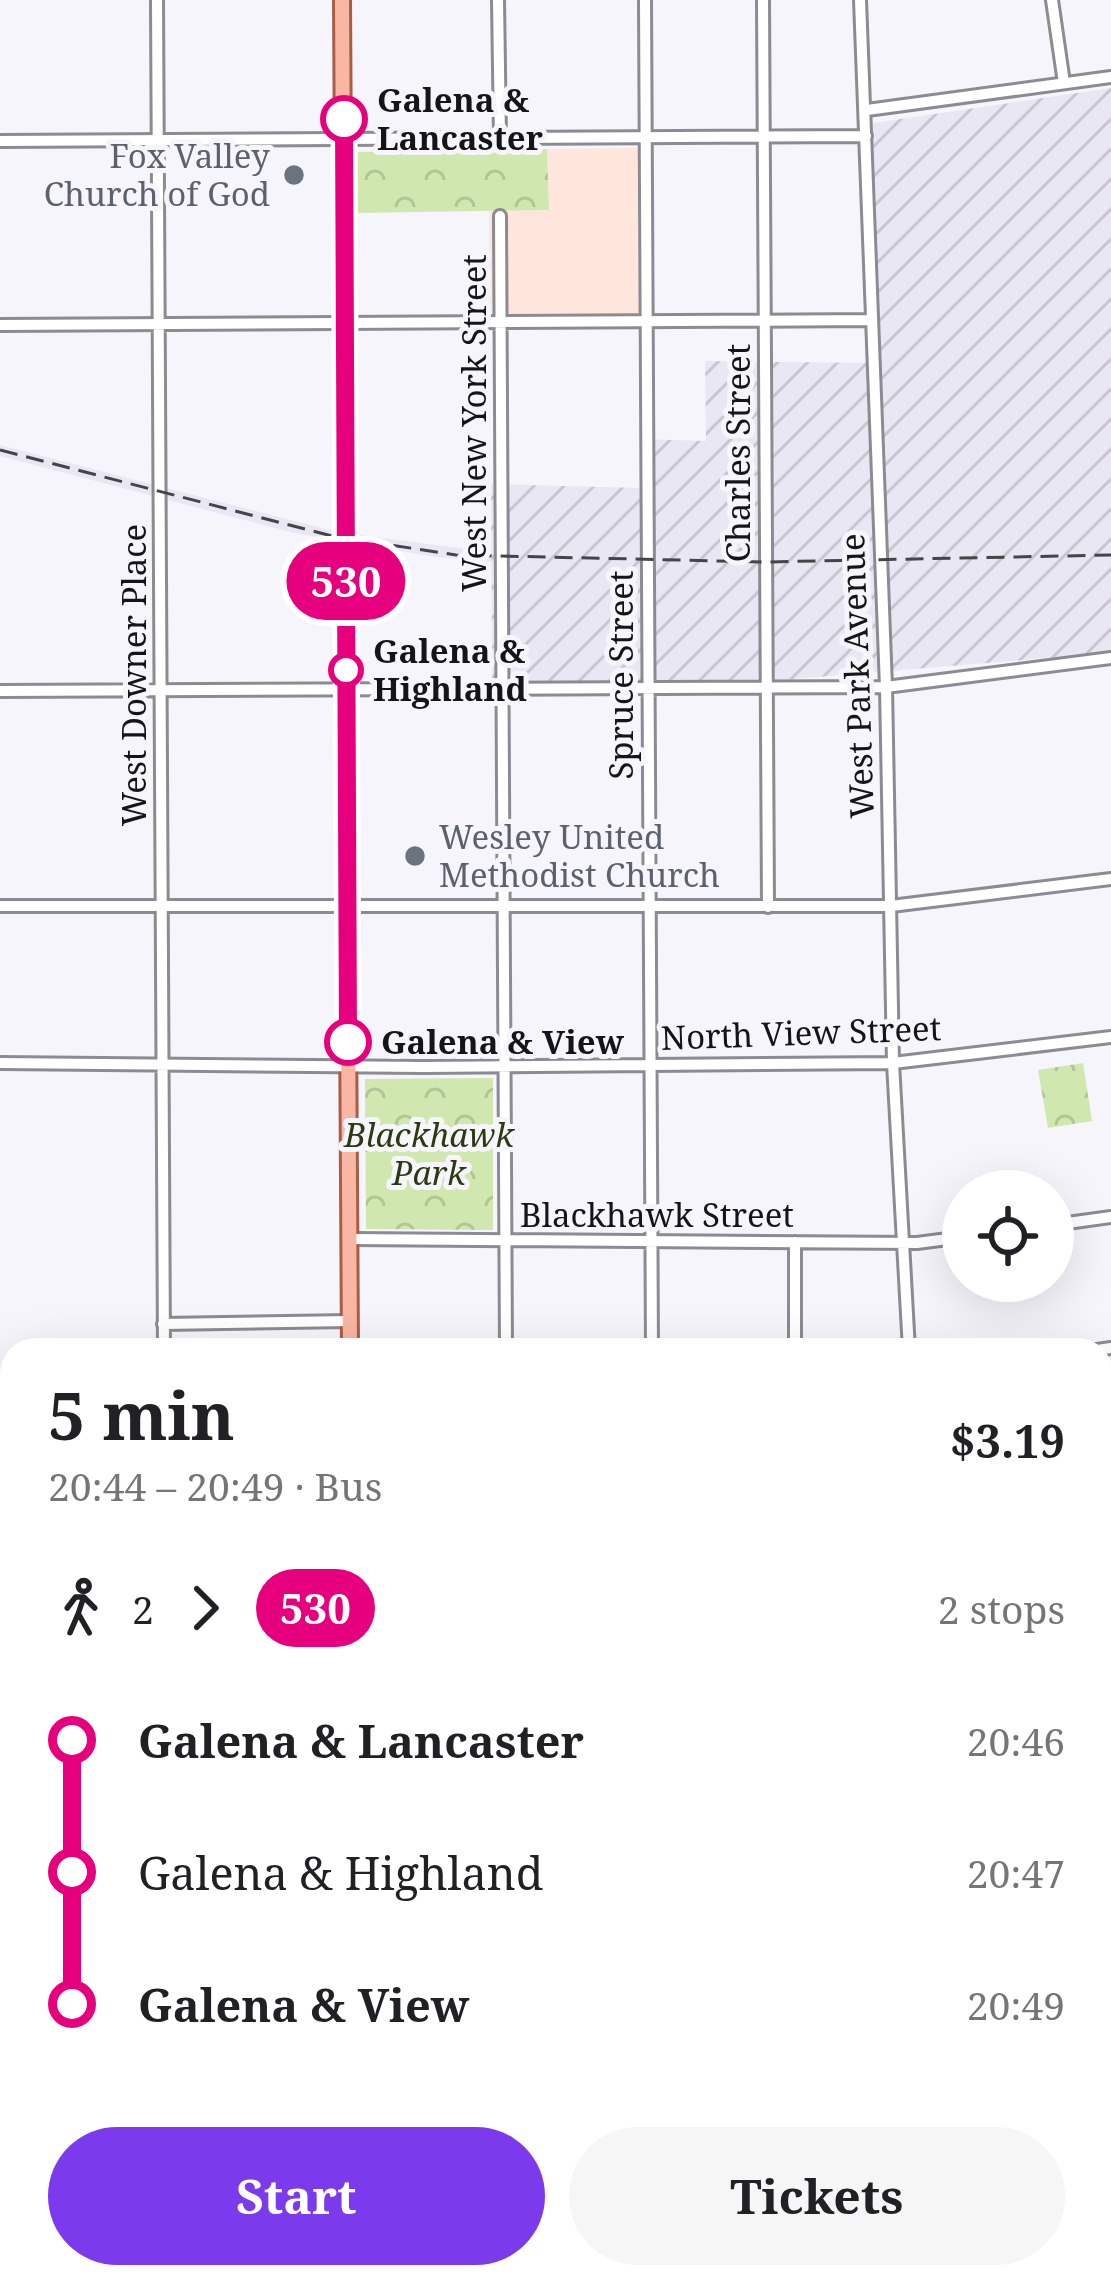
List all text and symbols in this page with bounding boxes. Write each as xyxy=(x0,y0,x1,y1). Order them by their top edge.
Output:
place label: Galena & Lancaster xyxy=(377,77,543,160)
marker: Galena & Lancaster xyxy=(322,97,366,141)
place label: Fox Valley Church of God xyxy=(44,133,270,216)
marker: Fox Valley Church of God xyxy=(281,162,307,188)
street label: West New York Street xyxy=(451,254,496,592)
street label: Charles Street xyxy=(715,344,760,562)
street label: West Downer Place xyxy=(111,524,156,826)
street label: West Park Avenue xyxy=(829,533,884,819)
line badge: 530 xyxy=(277,542,415,620)
text: 530 xyxy=(310,552,382,609)
street label: Spruce Street xyxy=(598,570,643,780)
place label: Galena & Highland xyxy=(373,628,527,711)
marker: Galena & Highland xyxy=(330,654,362,686)
place label: Wesley United Methodist Church xyxy=(439,814,720,897)
marker: Wesley United Methodist Church xyxy=(402,843,428,869)
street label: North View Street xyxy=(660,1005,942,1060)
place label: Galena & View xyxy=(381,1019,625,1064)
marker: Galena & View xyxy=(326,1020,370,1064)
park label: Blackhawk Park xyxy=(343,1112,515,1195)
map controls xyxy=(942,1170,1074,1302)
button: locate xyxy=(942,1170,1074,1302)
street label: Blackhawk Street xyxy=(520,1192,794,1237)
text: 5 min xyxy=(48,1369,235,1459)
text: $3.19 xyxy=(950,1410,1065,1471)
text: 20:44 – 20:49 · Bus xyxy=(48,1459,382,1512)
icon: walk xyxy=(48,1575,114,1641)
icon: forward xyxy=(172,1575,238,1641)
text: 530 xyxy=(280,1579,351,1636)
text: 2 xyxy=(132,1582,154,1635)
text: 2 stops xyxy=(938,1582,1065,1635)
text: Galena & Lancaster xyxy=(138,1710,584,1771)
text: 20:46 xyxy=(967,1714,1065,1767)
text: Galena & Highland xyxy=(138,1842,543,1903)
text: 20:47 xyxy=(967,1846,1065,1899)
text: Galena & View xyxy=(138,1974,469,2035)
text: 20:49 xyxy=(967,1978,1065,2031)
button: Start xyxy=(48,2127,545,2265)
button: Tickets xyxy=(569,2127,1065,2265)

